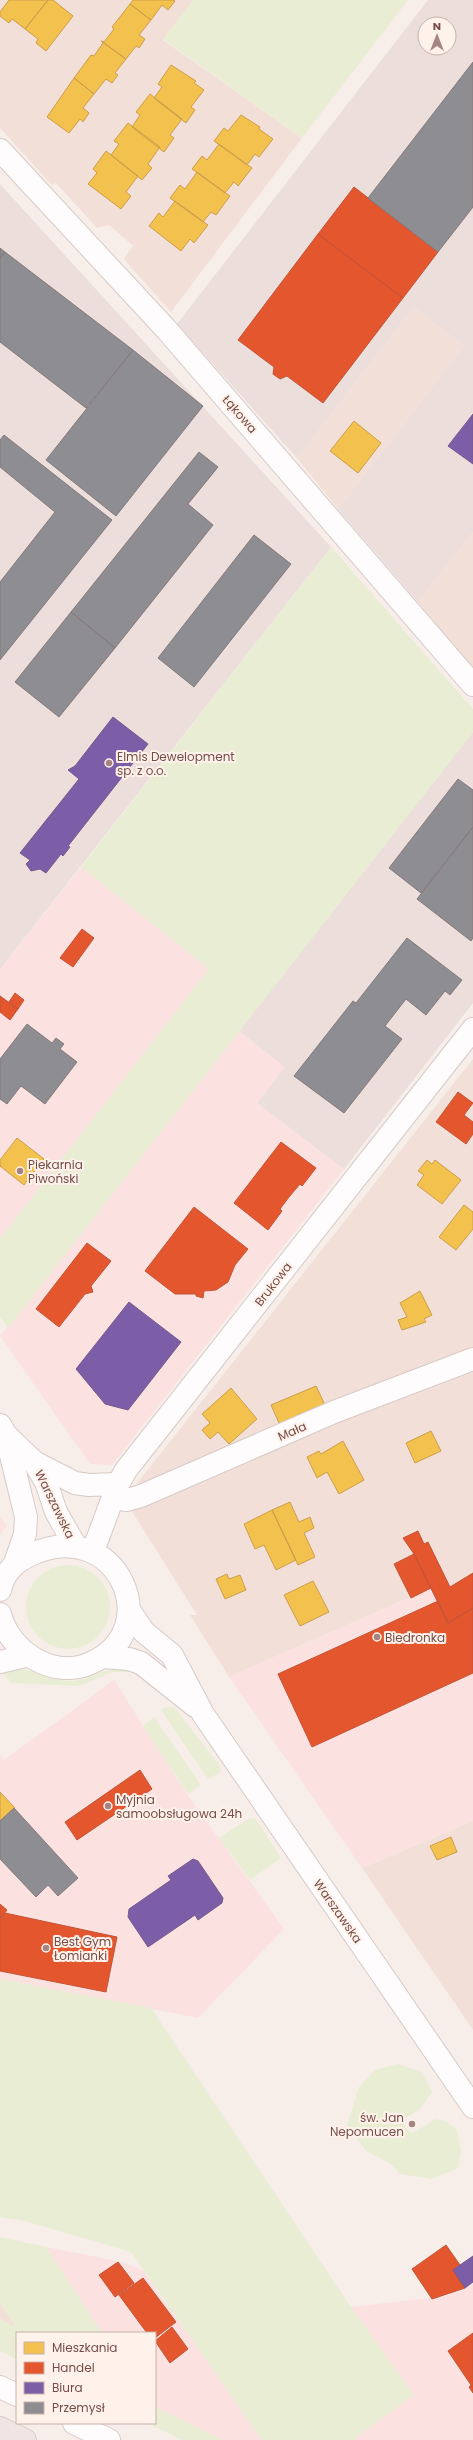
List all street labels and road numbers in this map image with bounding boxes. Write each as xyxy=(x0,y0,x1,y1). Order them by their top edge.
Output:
street label: Łąkowa xyxy=(219,391,261,437)
street label: Brukowa xyxy=(251,1259,295,1309)
street label: Mała xyxy=(275,1417,309,1445)
street label: Warszawska xyxy=(31,1467,79,1541)
street label: Warszawska xyxy=(310,1876,366,1946)

